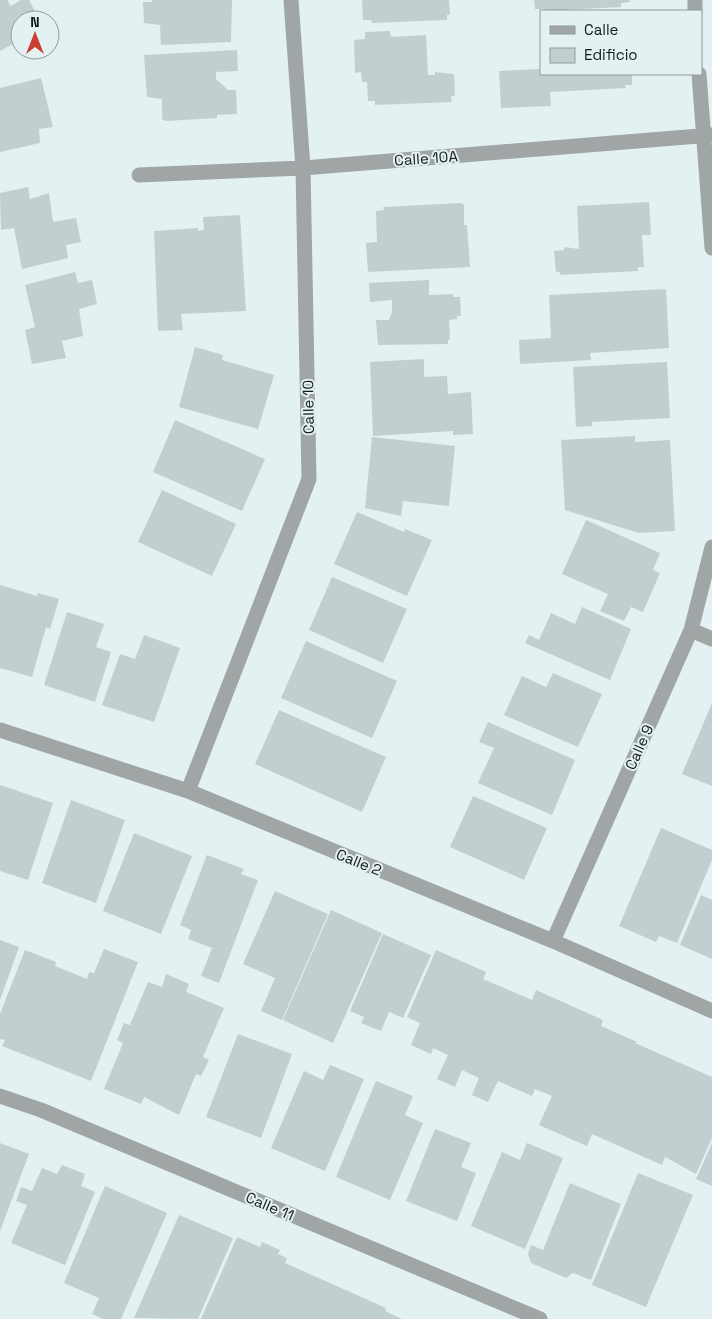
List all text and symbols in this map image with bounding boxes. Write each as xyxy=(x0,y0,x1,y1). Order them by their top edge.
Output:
north arrow xyxy=(10,10,60,60)
legend xyxy=(540,10,702,75)
text: N xyxy=(30,13,40,31)
text: Calle xyxy=(584,20,619,39)
text: Edificio xyxy=(584,45,638,64)
street label: Calle 10A xyxy=(394,146,459,170)
street label: Calle 10 xyxy=(298,380,318,434)
street label: Calle 9 xyxy=(621,721,657,773)
street label: Calle 2 xyxy=(333,844,385,880)
street label: Calle 11 xyxy=(243,1187,297,1225)

